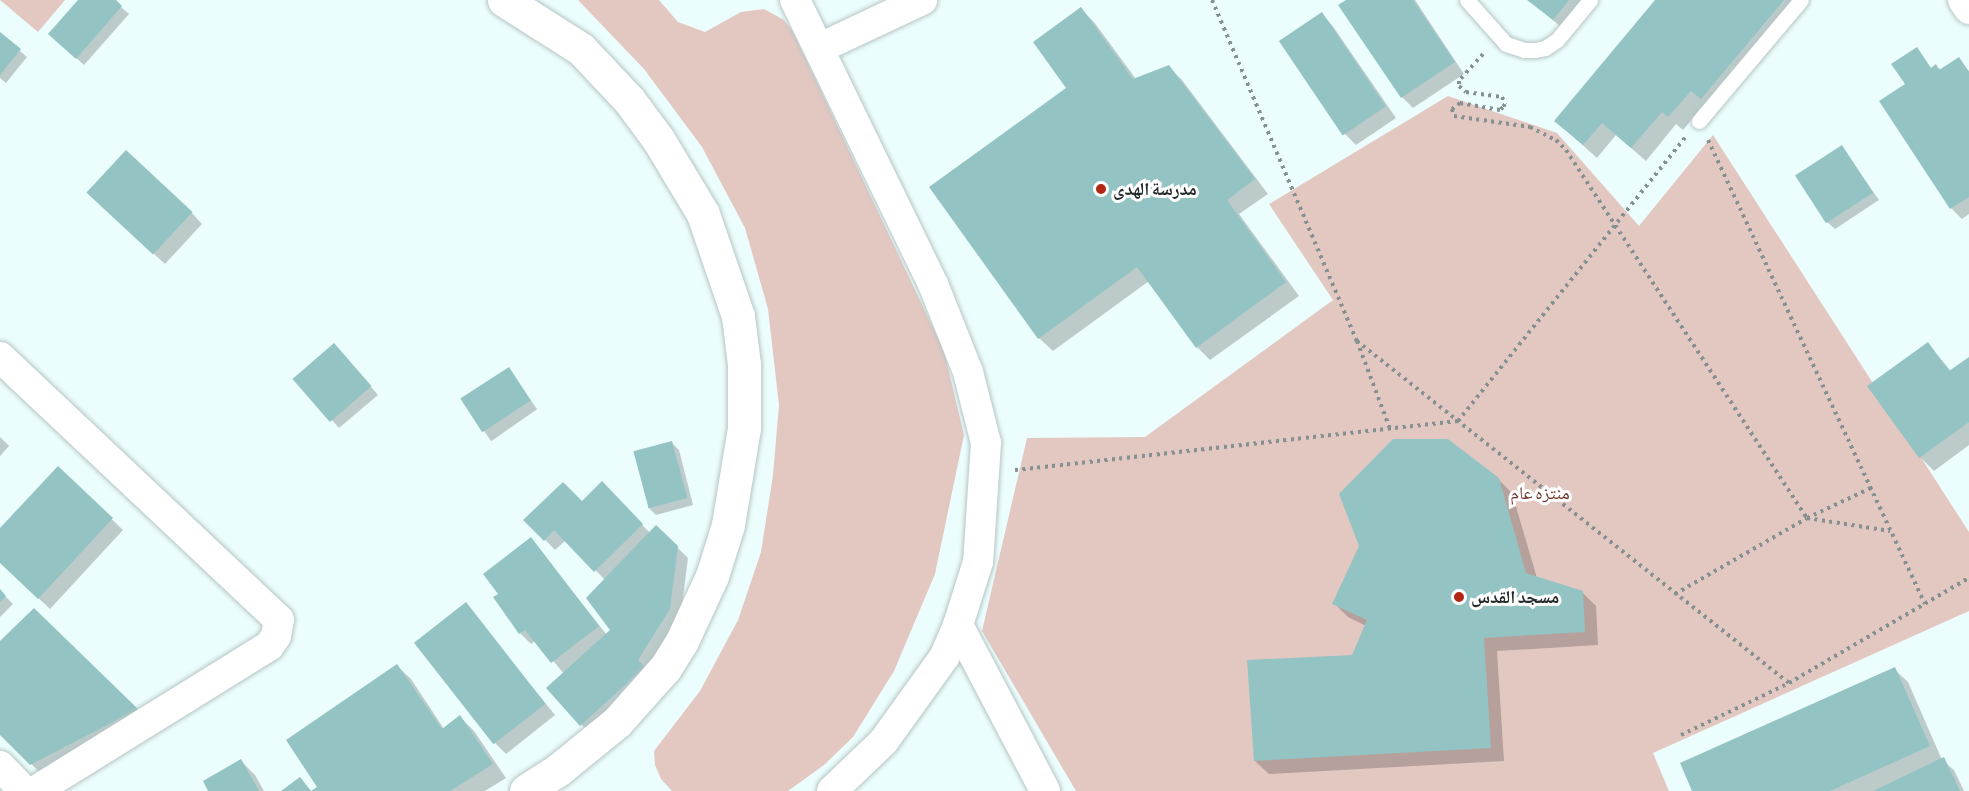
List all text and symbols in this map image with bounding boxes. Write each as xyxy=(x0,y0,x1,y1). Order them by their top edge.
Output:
place label: مدرسة الهدى xyxy=(1113,178,1197,200)
marker: مدرسة الهدى xyxy=(1094,182,1108,196)
park label: منتزه عام xyxy=(1510,482,1570,504)
place label: مسجد القدس xyxy=(1471,586,1559,608)
marker: مسجد القدس xyxy=(1452,590,1466,604)

